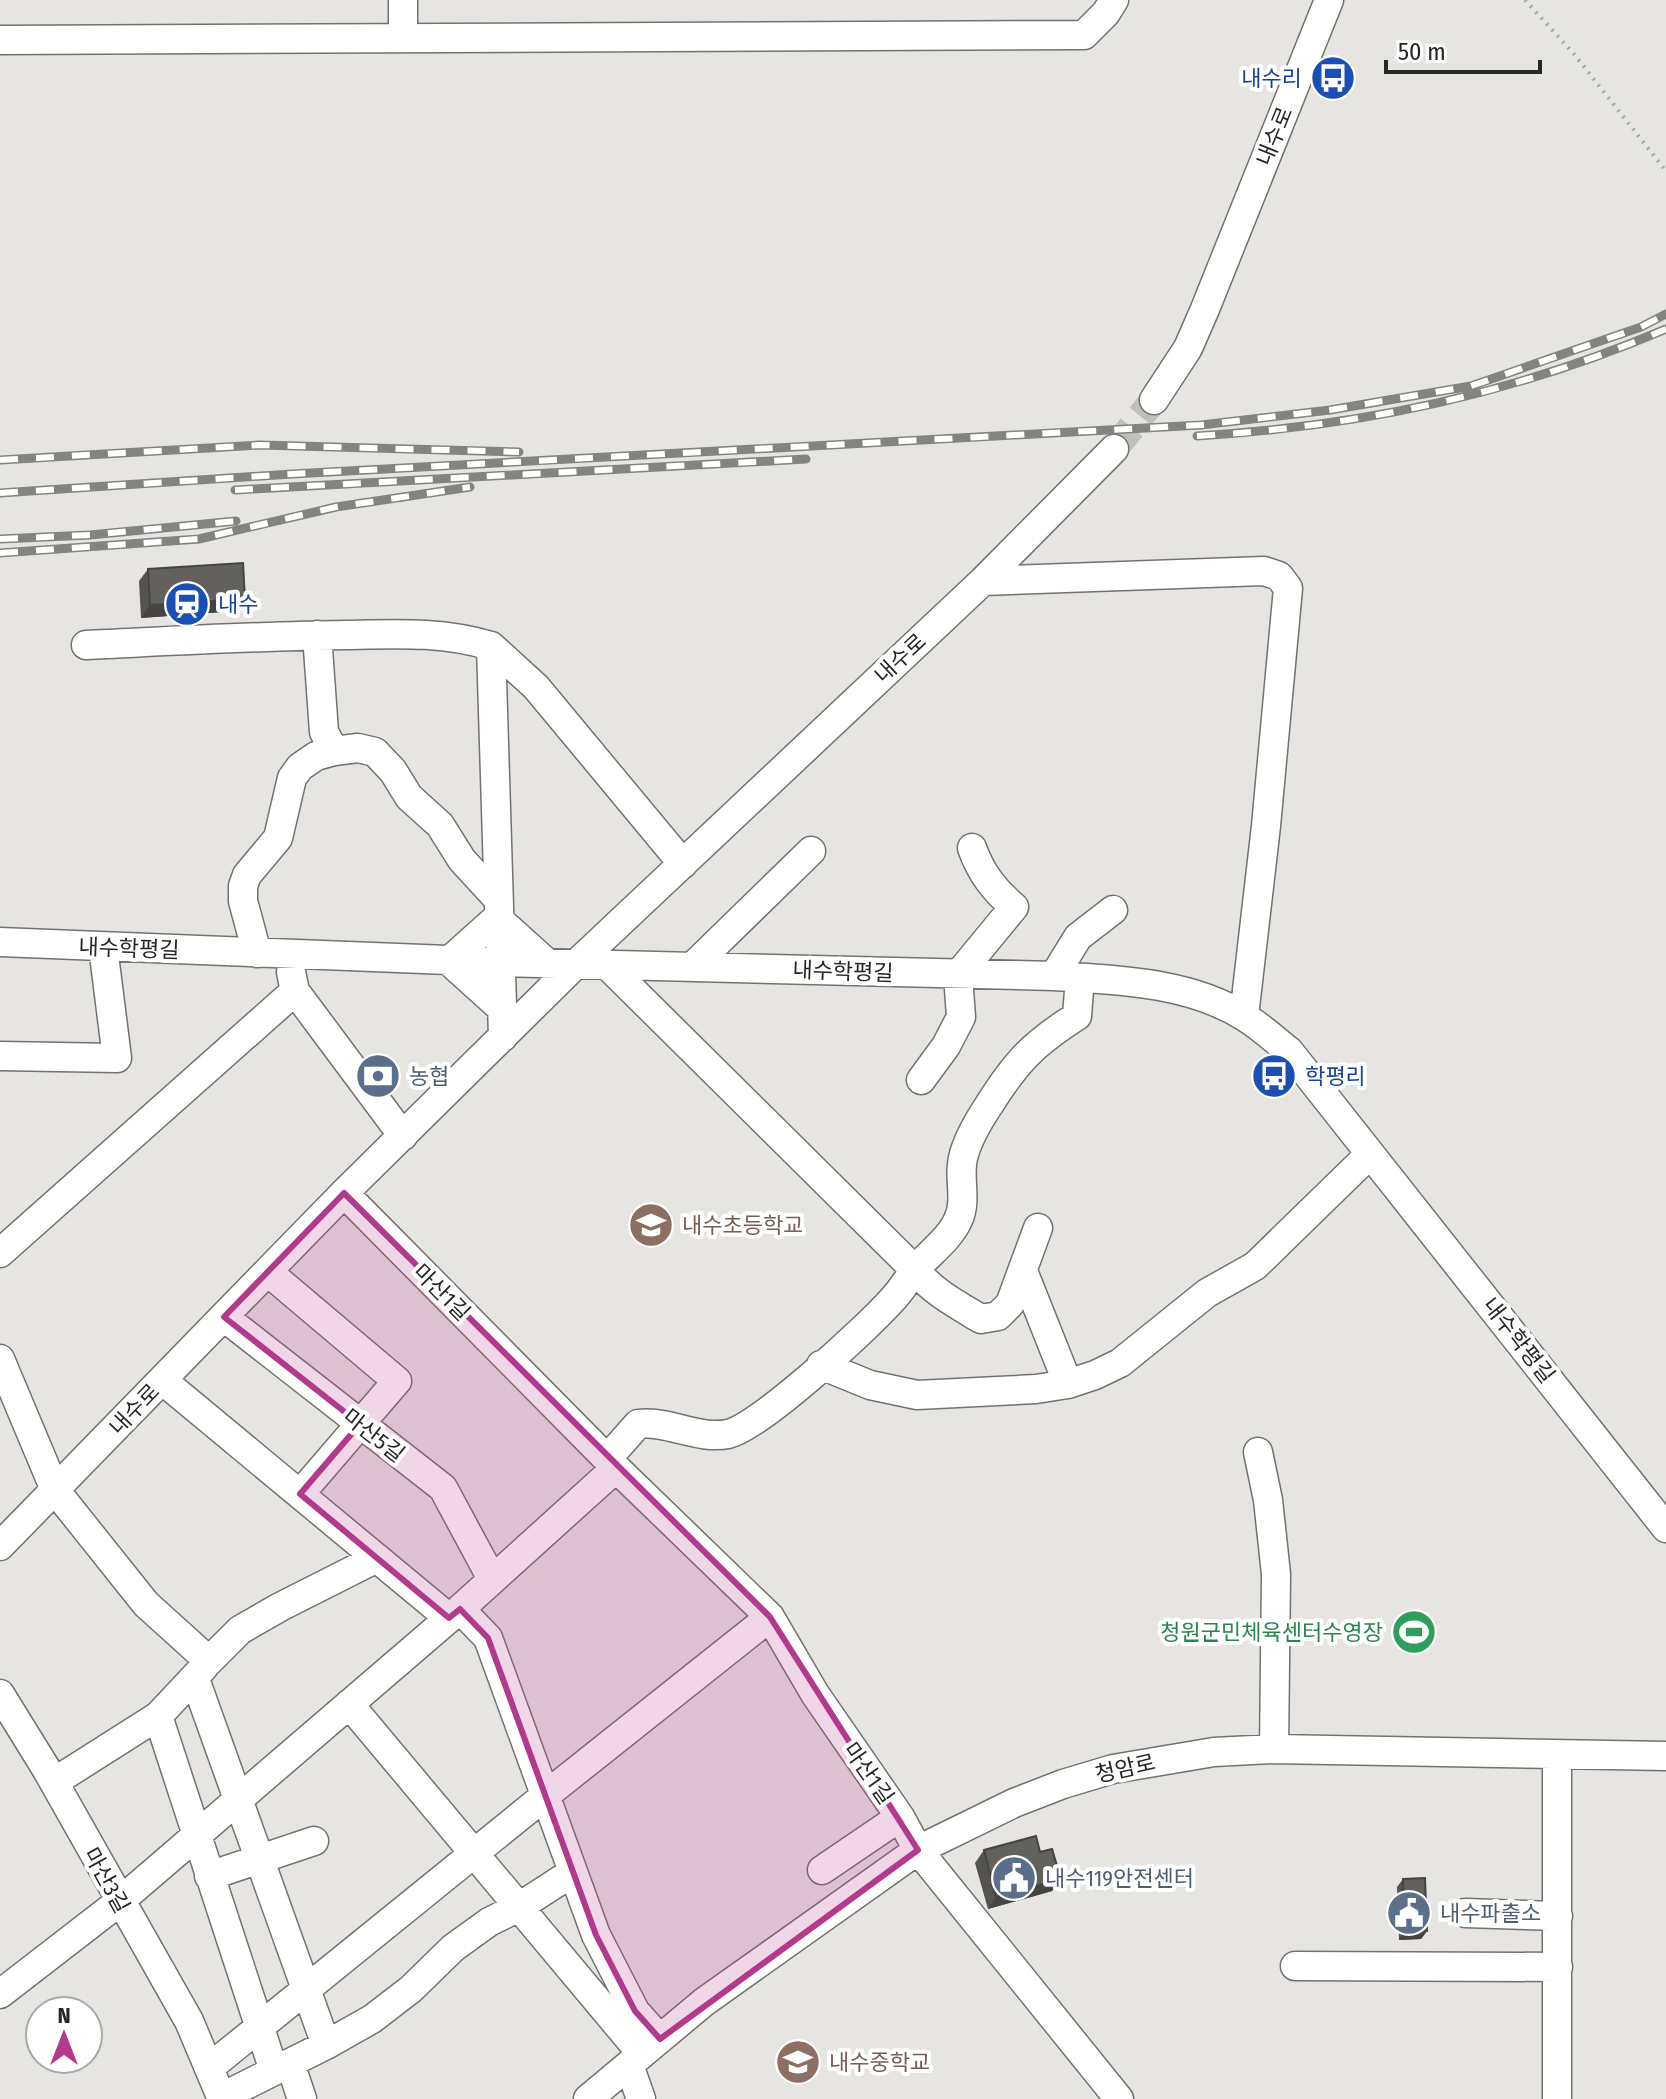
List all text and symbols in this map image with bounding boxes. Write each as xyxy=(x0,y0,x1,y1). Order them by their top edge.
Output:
scale bar xyxy=(1386,24,1540,74)
text: 50 m xyxy=(1398,38,1446,66)
bus stop icon: 내수리 xyxy=(1309,54,1357,102)
place label: 내수리 xyxy=(1241,65,1302,92)
street label: 내수로 xyxy=(1251,103,1298,169)
station icon: 내수 xyxy=(163,580,211,628)
place label: 내수 xyxy=(218,591,258,618)
street label: 내수로 xyxy=(869,628,932,689)
street label: 내수학평길 xyxy=(78,933,180,964)
street label: 내수학평길 xyxy=(792,956,894,987)
bank icon: 농협 xyxy=(354,1052,402,1100)
bus stop icon: 학평리 xyxy=(1250,1052,1298,1100)
place label: 농협 xyxy=(409,1063,449,1090)
place label: 학평리 xyxy=(1305,1063,1366,1090)
school or university icon: 내수초등학교 xyxy=(627,1201,675,1249)
place label: 내수초등학교 xyxy=(682,1212,803,1239)
street label: 마산1길 xyxy=(408,1258,476,1326)
street label: 내수학평길 xyxy=(1477,1292,1560,1388)
street label: 내수로 xyxy=(104,1378,165,1441)
street label: 마산5길 xyxy=(337,1403,410,1468)
sports icon: 청원군민체육센터수영장 xyxy=(1390,1608,1438,1656)
place label: 청원군민체육센터수영장 xyxy=(1160,1619,1383,1646)
street label: 마산1길 xyxy=(838,1737,900,1809)
street label: 청암로 xyxy=(1092,1749,1158,1788)
street label: 마산3길 xyxy=(78,1843,135,1918)
public building icon: 내수119안전센터 xyxy=(990,1854,1038,1902)
place label: 내수119안전센터 xyxy=(1045,1865,1194,1892)
public building icon: 내수파출소 xyxy=(1385,1889,1433,1937)
place label: 내수파출소 xyxy=(1440,1900,1541,1927)
north arrow xyxy=(24,1995,104,2075)
text: N xyxy=(57,2002,71,2029)
school or university icon: 내수중학교 xyxy=(774,2038,822,2086)
place label: 내수중학교 xyxy=(829,2049,930,2076)

